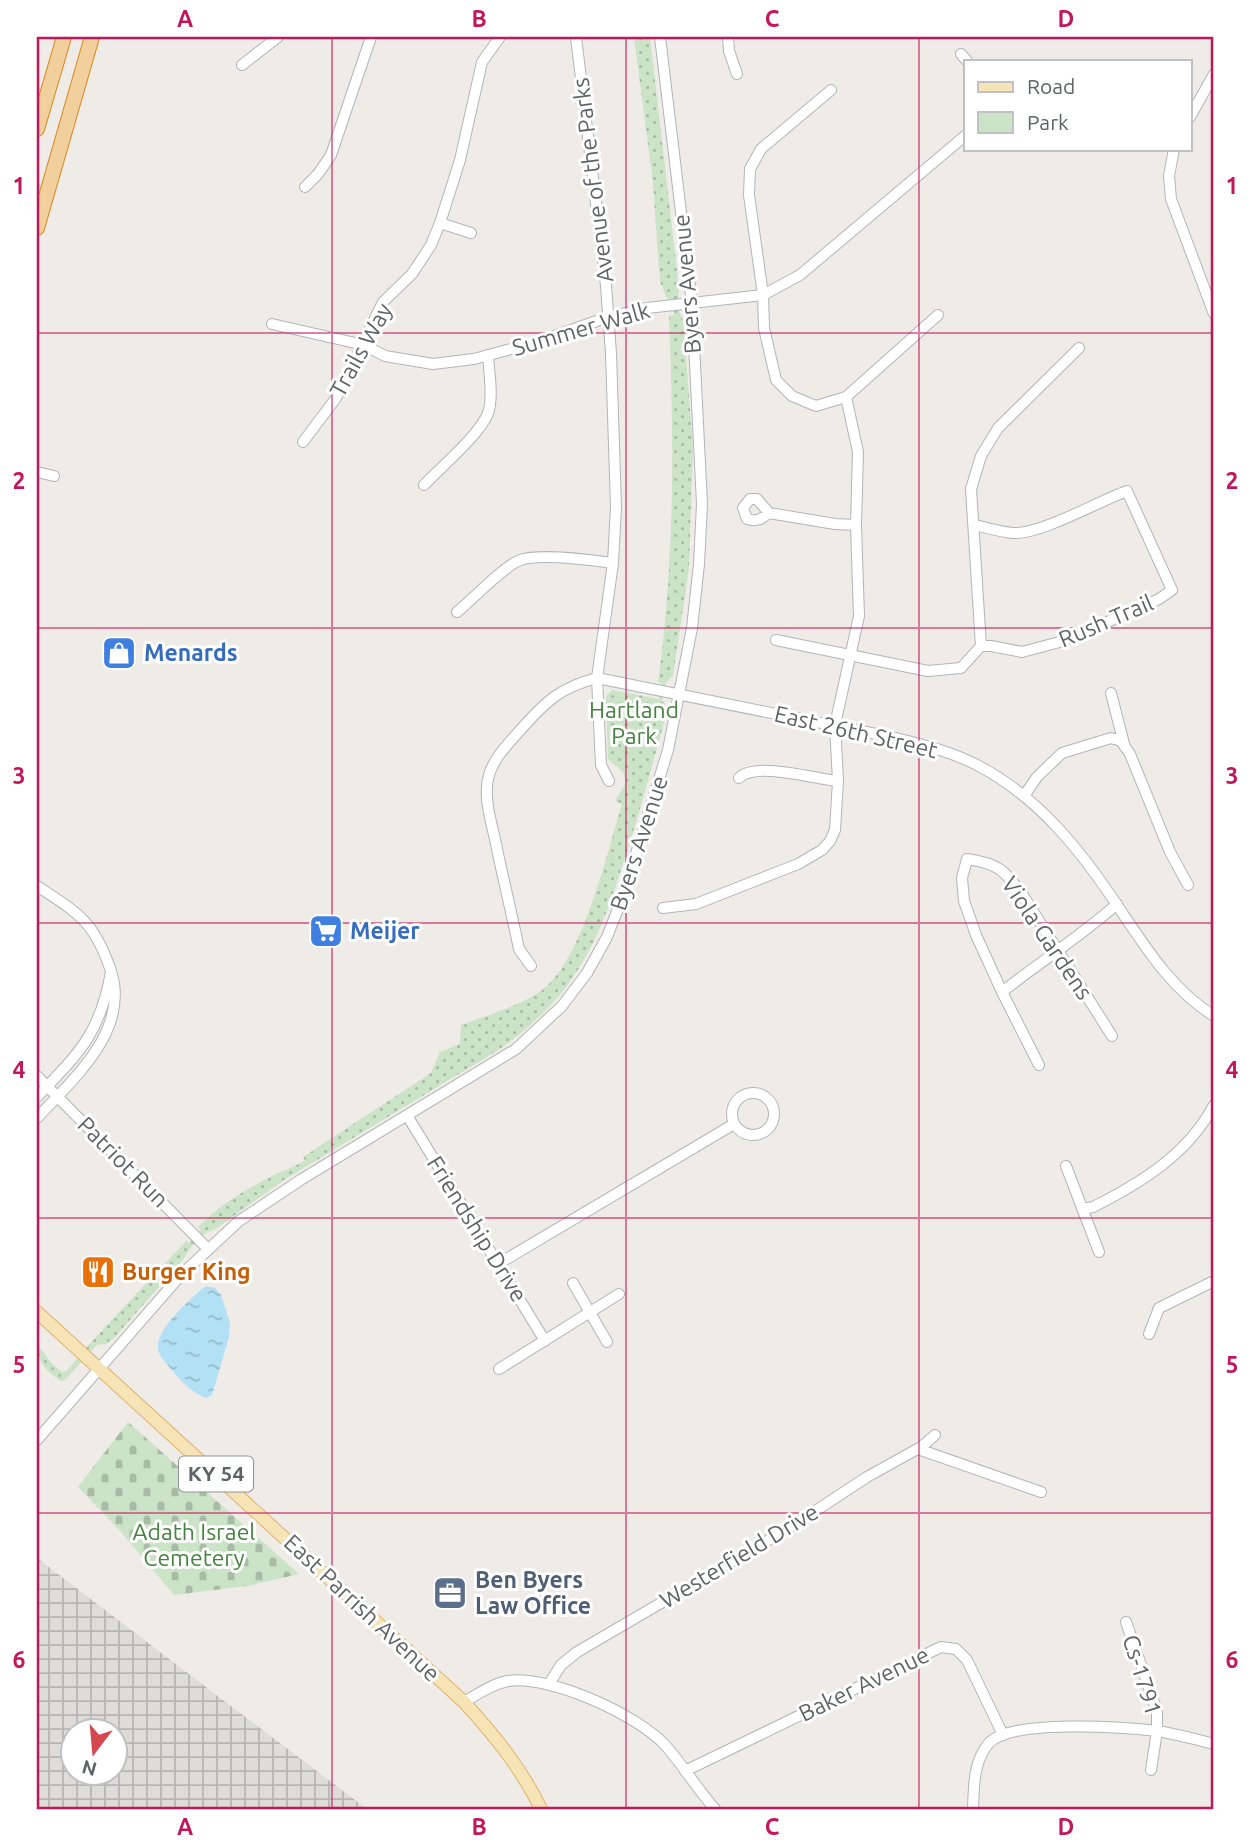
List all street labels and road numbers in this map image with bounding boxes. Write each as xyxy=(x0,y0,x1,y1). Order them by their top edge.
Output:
street label: Avenue of the Parks xyxy=(568,76,617,284)
street label: Byers Avenue xyxy=(668,213,705,355)
street label: Summer Walk xyxy=(509,297,653,360)
street label: Trails Way xyxy=(325,299,396,401)
street label: Rush Trail xyxy=(1055,589,1157,652)
street label: East 26th Street xyxy=(772,701,940,762)
street label: Byers Avenue xyxy=(605,773,672,913)
street label: Viola Gardens xyxy=(997,872,1098,1004)
street label: Patriot Run xyxy=(73,1111,174,1212)
street label: Friendship Drive xyxy=(423,1151,532,1306)
road number: KY 54 xyxy=(179,1456,253,1492)
street label: Westerfield Drive xyxy=(655,1498,822,1613)
street label: East Parrish Avenue xyxy=(279,1529,445,1686)
street label: Cs-1791 xyxy=(1118,1632,1167,1718)
street label: Baker Avenue xyxy=(795,1641,933,1726)

